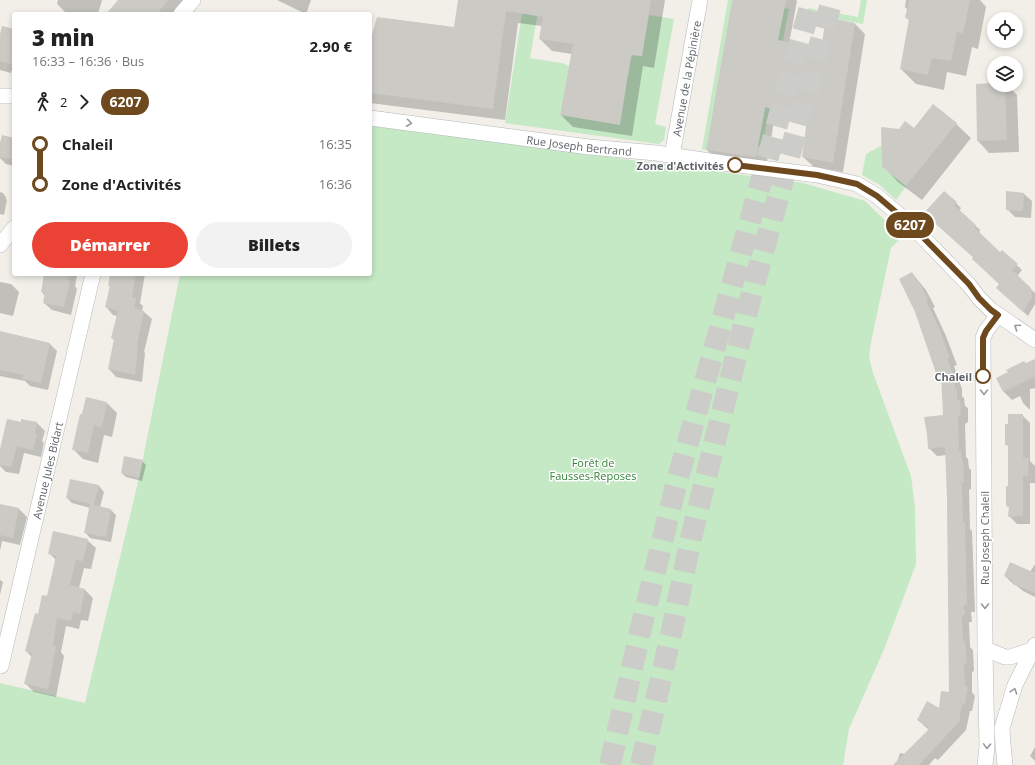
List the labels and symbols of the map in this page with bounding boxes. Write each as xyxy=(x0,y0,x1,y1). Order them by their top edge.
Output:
street label: Avenue de la Pépinière xyxy=(668,19,704,137)
one-way arrow xyxy=(406,118,412,127)
street label: Rue Joseph Bertrand xyxy=(526,131,632,158)
marker: Zone d'Activités xyxy=(727,157,743,173)
place label: Zone d'Activités xyxy=(637,158,725,173)
line badge: 6207 xyxy=(882,212,938,238)
one-way arrow xyxy=(1014,325,1021,332)
marker: Chaleil xyxy=(975,368,991,384)
place label: Chaleil xyxy=(935,369,972,384)
one-way arrow xyxy=(980,389,988,395)
street label: Avenue Jules Bidart xyxy=(28,420,66,520)
park label: Forêt de Fausses-Reposes xyxy=(550,455,636,483)
street label: Rue Joseph Chaleil xyxy=(977,491,992,585)
one-way arrow xyxy=(981,603,989,609)
one-way arrow xyxy=(1009,687,1017,694)
one-way arrow xyxy=(982,742,991,749)

